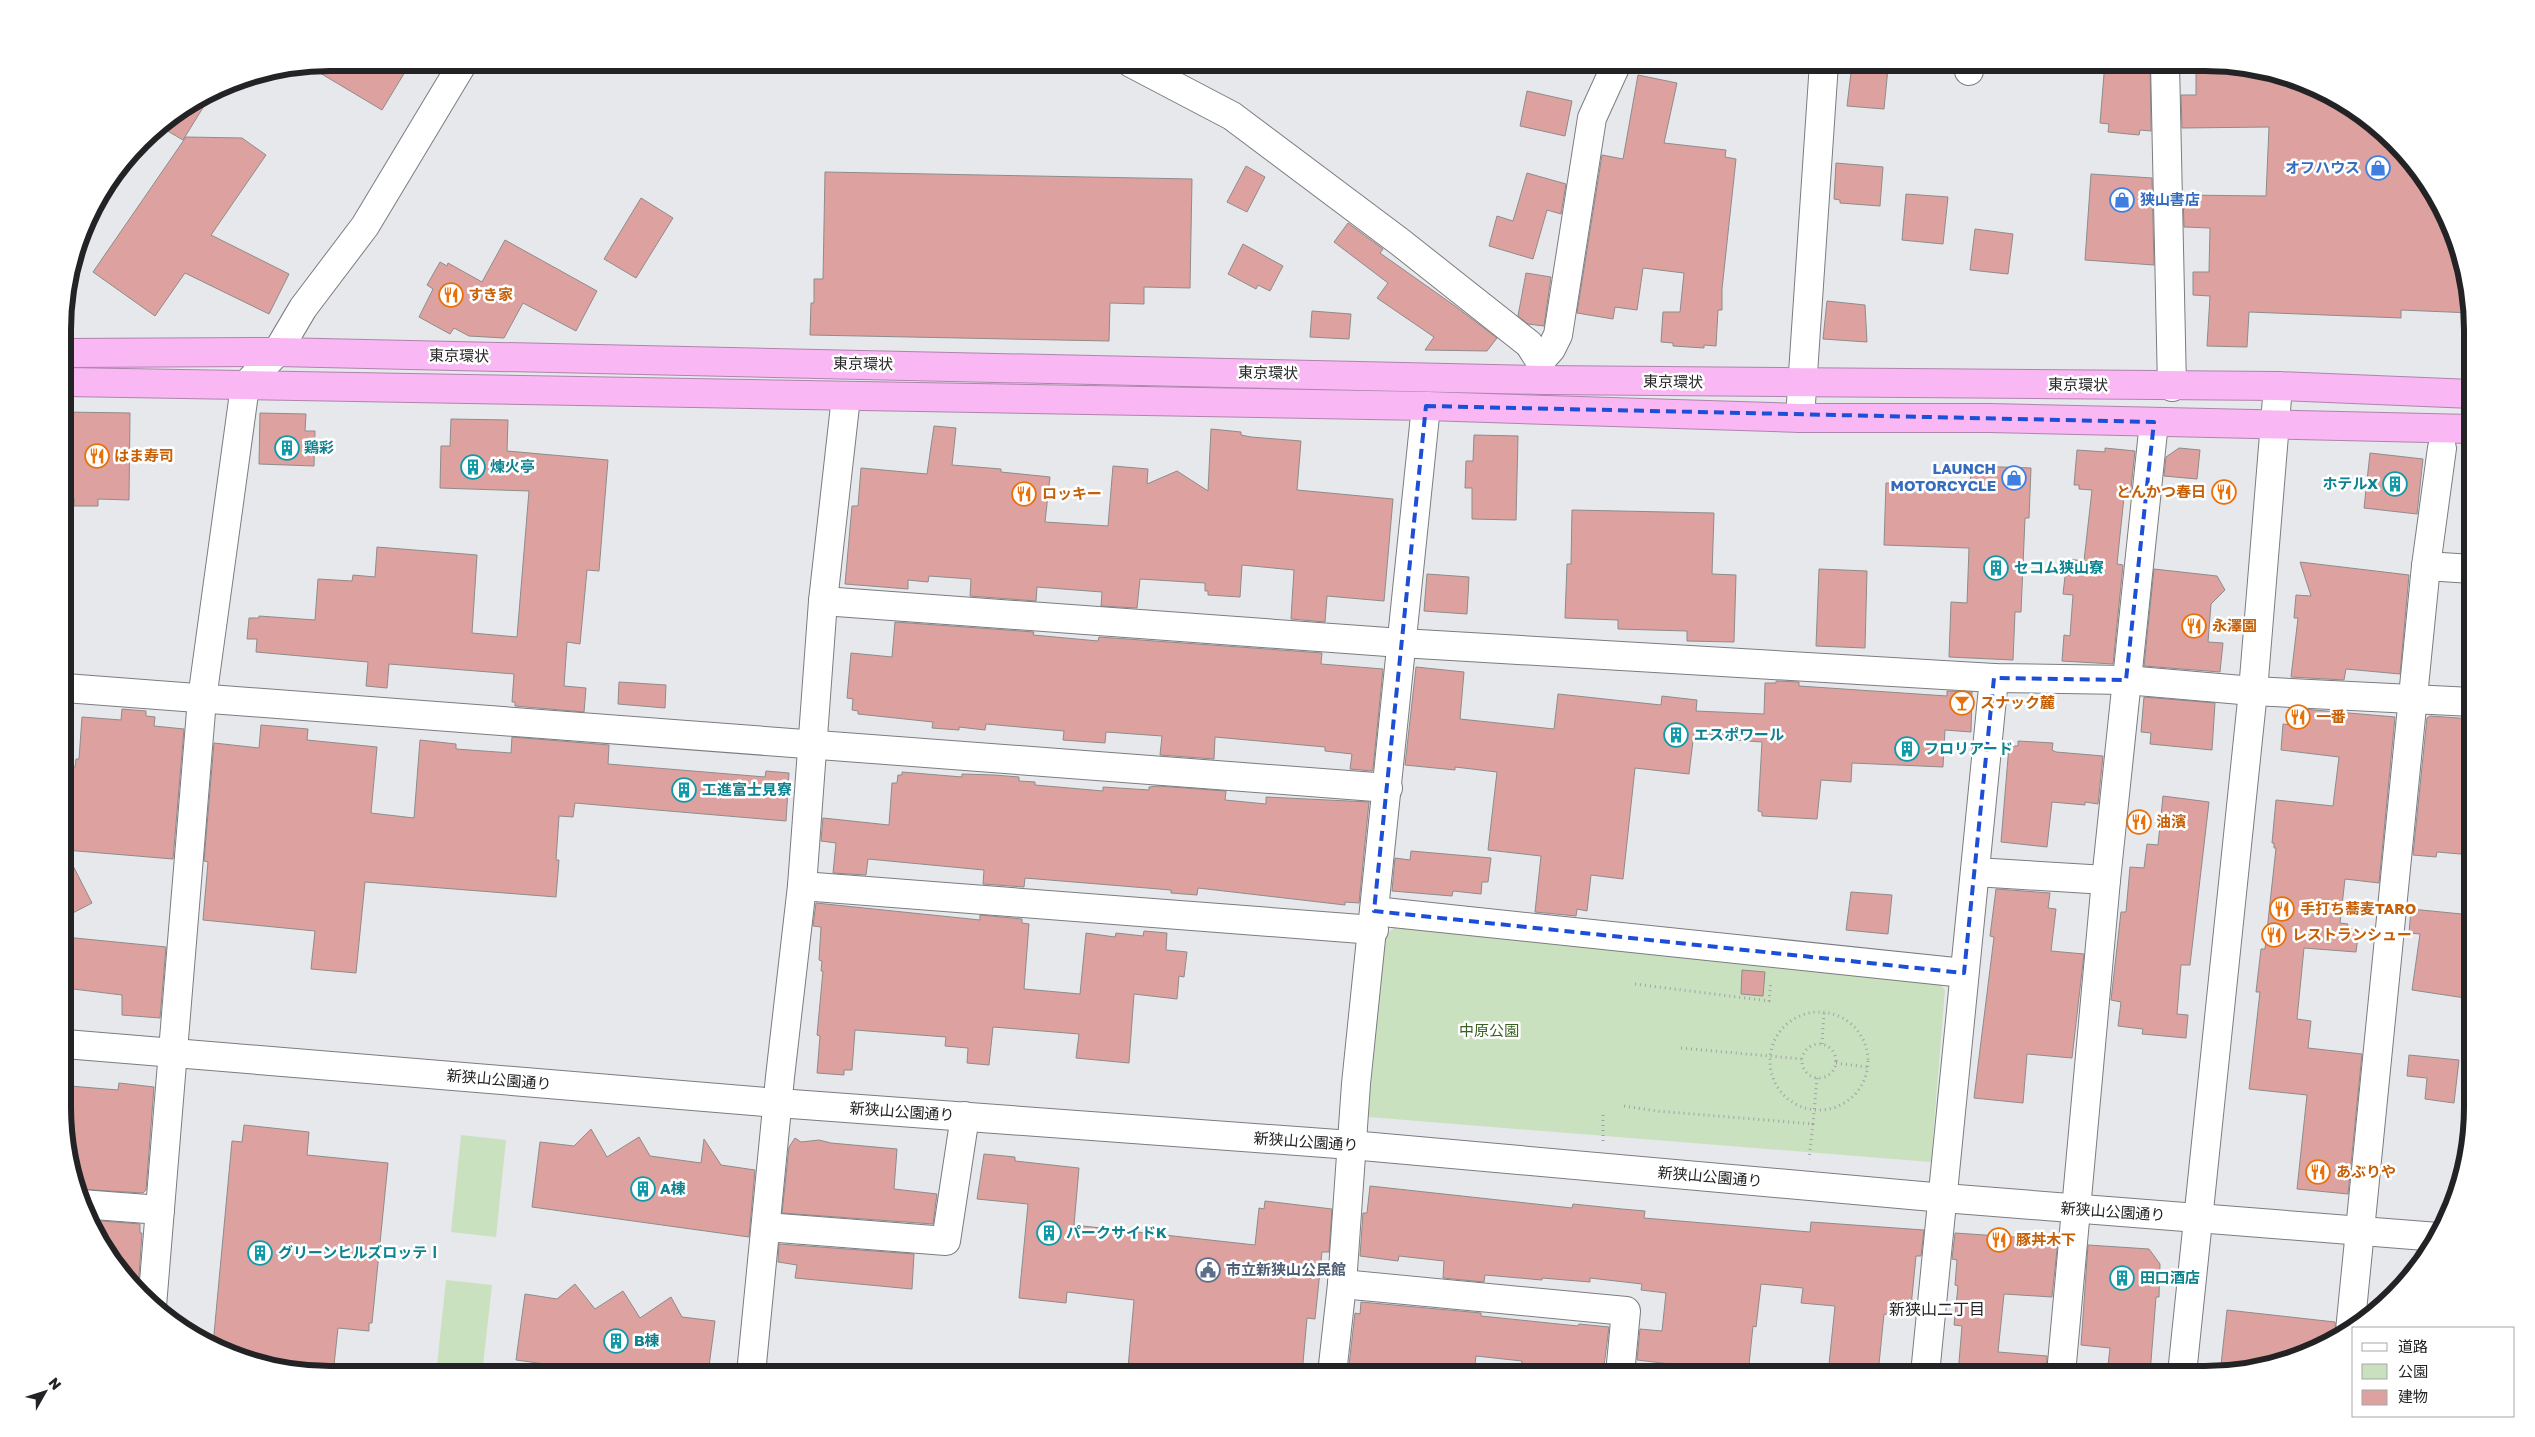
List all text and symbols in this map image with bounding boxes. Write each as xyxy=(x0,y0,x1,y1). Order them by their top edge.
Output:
shop icon: オフハウス xyxy=(2365,155,2391,181)
place label: オフハウス xyxy=(2285,158,2360,176)
shop icon: 狭山書店 xyxy=(2109,187,2135,213)
place label: 狭山書店 xyxy=(2140,190,2200,208)
restaurant icon: すき家 xyxy=(438,282,464,308)
place label: すき家 xyxy=(468,285,513,303)
street label: 東京環状 xyxy=(429,345,489,365)
street label: 東京環状 xyxy=(833,353,893,373)
street label: 東京環状 xyxy=(1238,362,1298,382)
street label: 東京環状 xyxy=(1643,371,1703,391)
street label: 東京環状 xyxy=(2048,374,2108,394)
building icon: 鶏彩 xyxy=(274,435,300,461)
place label: 鶏彩 xyxy=(304,438,334,456)
restaurant icon: はま寿司 xyxy=(84,443,110,469)
place label: はま寿司 xyxy=(114,446,174,464)
building icon: 煉火亭 xyxy=(460,454,486,480)
place label: 煉火亭 xyxy=(490,457,535,475)
place label: LAUNCH MOTORCYCLE xyxy=(1891,459,1996,494)
shop icon: LAUNCH MOTORCYCLE xyxy=(2001,465,2027,491)
building icon: ホテルX xyxy=(2382,471,2408,497)
place label: ホテルX xyxy=(2322,474,2378,492)
restaurant icon: とんかつ春日 xyxy=(2211,479,2237,505)
restaurant icon: ロッキー xyxy=(1011,481,1037,507)
place label: とんかつ春日 xyxy=(2116,482,2206,500)
place label: ロッキー xyxy=(1042,484,1102,502)
building icon: セコム狭山寮 xyxy=(1983,555,2009,581)
place label: セコム狭山寮 xyxy=(2014,558,2104,576)
restaurant icon: 永澤園 xyxy=(2181,613,2207,639)
place label: 永澤園 xyxy=(2212,616,2257,634)
bar icon: スナック麓 xyxy=(1949,690,1975,716)
place label: スナック麓 xyxy=(1980,693,2055,711)
restaurant icon: 一番 xyxy=(2285,704,2311,730)
place label: 一番 xyxy=(2316,707,2346,725)
building icon: エスポワール xyxy=(1663,722,1689,748)
place label: エスポワール xyxy=(1694,725,1784,743)
building icon: フロリアード xyxy=(1894,736,1920,762)
place label: フロリアード xyxy=(1924,739,2013,757)
building icon: 工進富士見寮 xyxy=(671,777,697,803)
place label: 工進富士見寮 xyxy=(702,780,792,798)
restaurant icon: 油濱 xyxy=(2126,809,2152,835)
place label: 油濱 xyxy=(2156,812,2186,830)
restaurant icon: 手打ち蕎麦TARO xyxy=(2269,896,2295,922)
place label: 手打ち蕎麦TARO xyxy=(2300,899,2416,917)
restaurant icon: レストランシュー xyxy=(2261,922,2287,948)
place label: レストランシュー xyxy=(2292,925,2412,943)
park label: 中原公園 xyxy=(1459,1021,1519,1039)
street label: 新狭山公園通り xyxy=(446,1065,552,1093)
street label: 新狭山公園通り xyxy=(849,1098,955,1124)
street label: 新狭山公園通り xyxy=(1253,1128,1359,1154)
restaurant icon: あぶりや xyxy=(2305,1159,2331,1185)
street label: 新狭山公園通り xyxy=(1657,1162,1763,1190)
place label: あぶりや xyxy=(2336,1162,2396,1180)
building icon: A棟 xyxy=(630,1176,656,1202)
place label: A棟 xyxy=(660,1179,686,1197)
street label: 新狭山公園通り xyxy=(2060,1198,2166,1224)
building icon: パークサイドK xyxy=(1036,1220,1062,1246)
place label: パークサイドK xyxy=(1066,1223,1167,1241)
restaurant icon: 豚丼木下 xyxy=(1986,1227,2012,1253)
place label: 豚丼木下 xyxy=(2016,1230,2076,1248)
building icon: グリーンヒルズロッテⅠ xyxy=(247,1240,273,1266)
place label: グリーンヒルズロッテⅠ xyxy=(278,1243,442,1261)
public building icon: 市立新狭山公民館 xyxy=(1195,1257,1221,1283)
place label: 市立新狭山公民館 xyxy=(1226,1260,1346,1278)
building icon: 田口酒店 xyxy=(2109,1265,2135,1291)
place label: 田口酒店 xyxy=(2140,1268,2200,1286)
district label: 新狭山二丁目 xyxy=(1889,1299,1985,1319)
legend xyxy=(2352,1327,2515,1417)
building icon: B棟 xyxy=(603,1328,629,1354)
place label: B棟 xyxy=(634,1331,660,1349)
text: 道路 xyxy=(2398,1337,2428,1355)
text: 公園 xyxy=(2398,1362,2428,1380)
north arrow xyxy=(20,1367,70,1417)
text: N xyxy=(46,1374,65,1393)
text: 建物 xyxy=(2398,1387,2428,1405)

